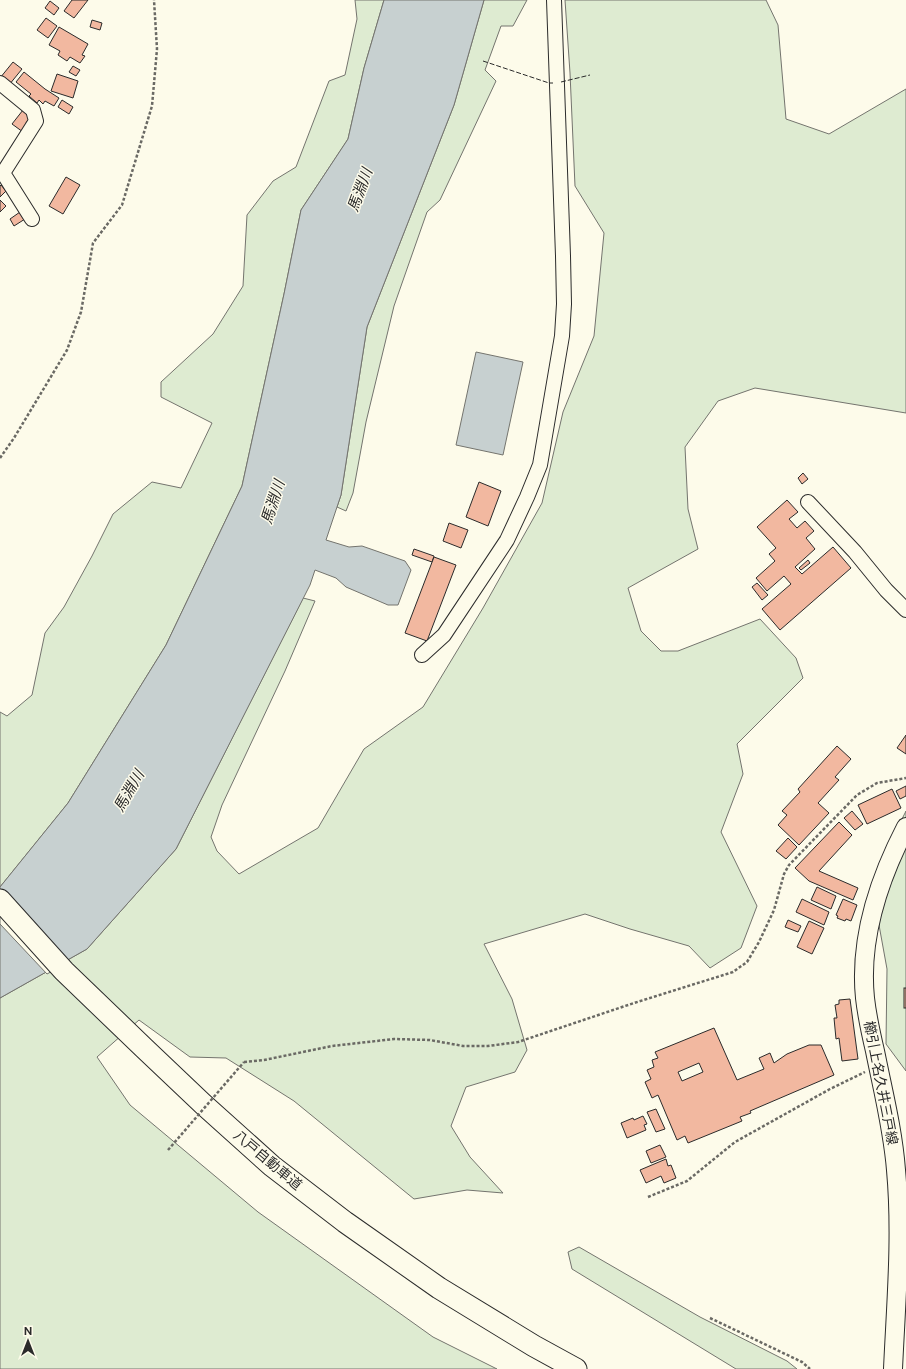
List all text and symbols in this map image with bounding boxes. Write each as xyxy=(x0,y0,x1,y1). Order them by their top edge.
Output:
water label: 馬淵川 xyxy=(344,164,376,214)
water label: 馬淵川 xyxy=(257,476,288,526)
water label: 馬淵川 xyxy=(110,765,148,814)
street label: 櫛引上名久井三戸線 xyxy=(861,1020,901,1146)
street label: 八戸自動車道 xyxy=(231,1127,305,1193)
north arrow xyxy=(8,1321,48,1361)
text: N xyxy=(24,1325,32,1337)

